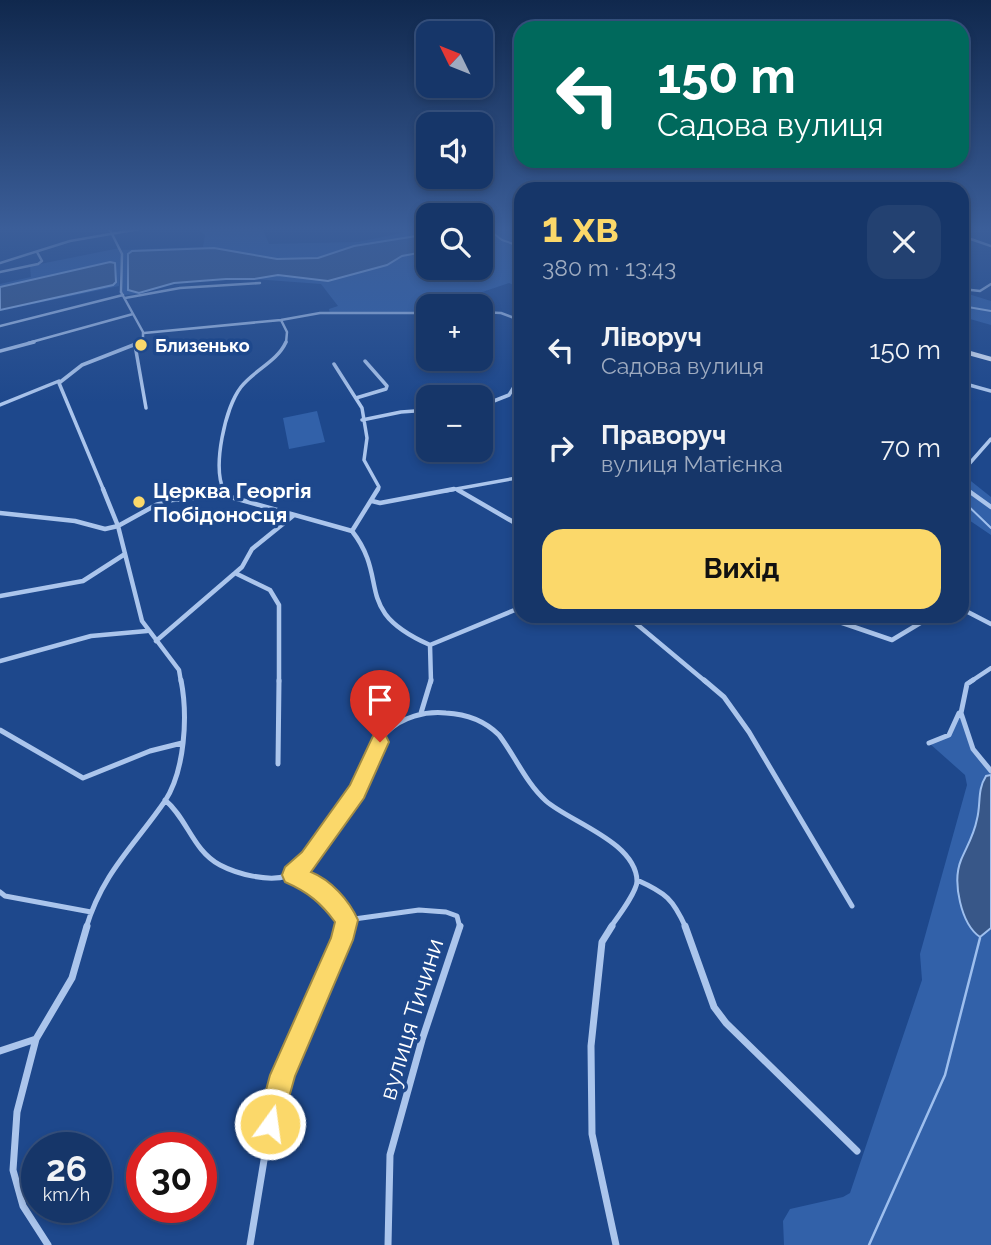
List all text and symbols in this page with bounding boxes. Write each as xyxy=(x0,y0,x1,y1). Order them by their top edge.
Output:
north arrow xyxy=(416,21,494,98)
map controls xyxy=(416,21,493,462)
text: 150 m xyxy=(657,47,796,104)
icon: left xyxy=(542,49,633,140)
text: Садова вулиця xyxy=(657,106,884,143)
button: sound xyxy=(416,112,493,189)
button: search xyxy=(416,203,493,280)
text: 1 хв xyxy=(542,203,619,252)
button: close xyxy=(867,205,941,279)
text: 380 m · 13:43 xyxy=(542,254,676,281)
button: + xyxy=(416,294,493,371)
text: Ліворуч xyxy=(601,322,702,352)
icon: left xyxy=(542,331,580,369)
place label: Близенько xyxy=(155,335,250,356)
text: 150 m xyxy=(869,335,941,365)
marker: Близенько xyxy=(133,337,149,353)
text: Садова вулиця xyxy=(601,352,764,379)
button: − xyxy=(416,385,493,462)
text: Праворуч xyxy=(601,420,726,450)
icon: right xyxy=(542,429,580,467)
text: 70 m xyxy=(881,433,941,463)
text: вулиця Матієнка xyxy=(601,450,783,477)
place label: Церква Георгія Побідоносця xyxy=(153,478,312,527)
marker: Церква Георгія Побідоносця xyxy=(131,494,147,510)
button: Вихід xyxy=(542,529,941,609)
pin xyxy=(350,670,410,742)
icon: arrive xyxy=(361,681,399,719)
street label: вулиця Тичини xyxy=(373,935,449,1103)
position arrow xyxy=(233,1087,307,1161)
speed limit sign: 30 xyxy=(126,1132,217,1223)
text: 26 xyxy=(46,1148,87,1189)
text: km/h xyxy=(43,1184,90,1205)

